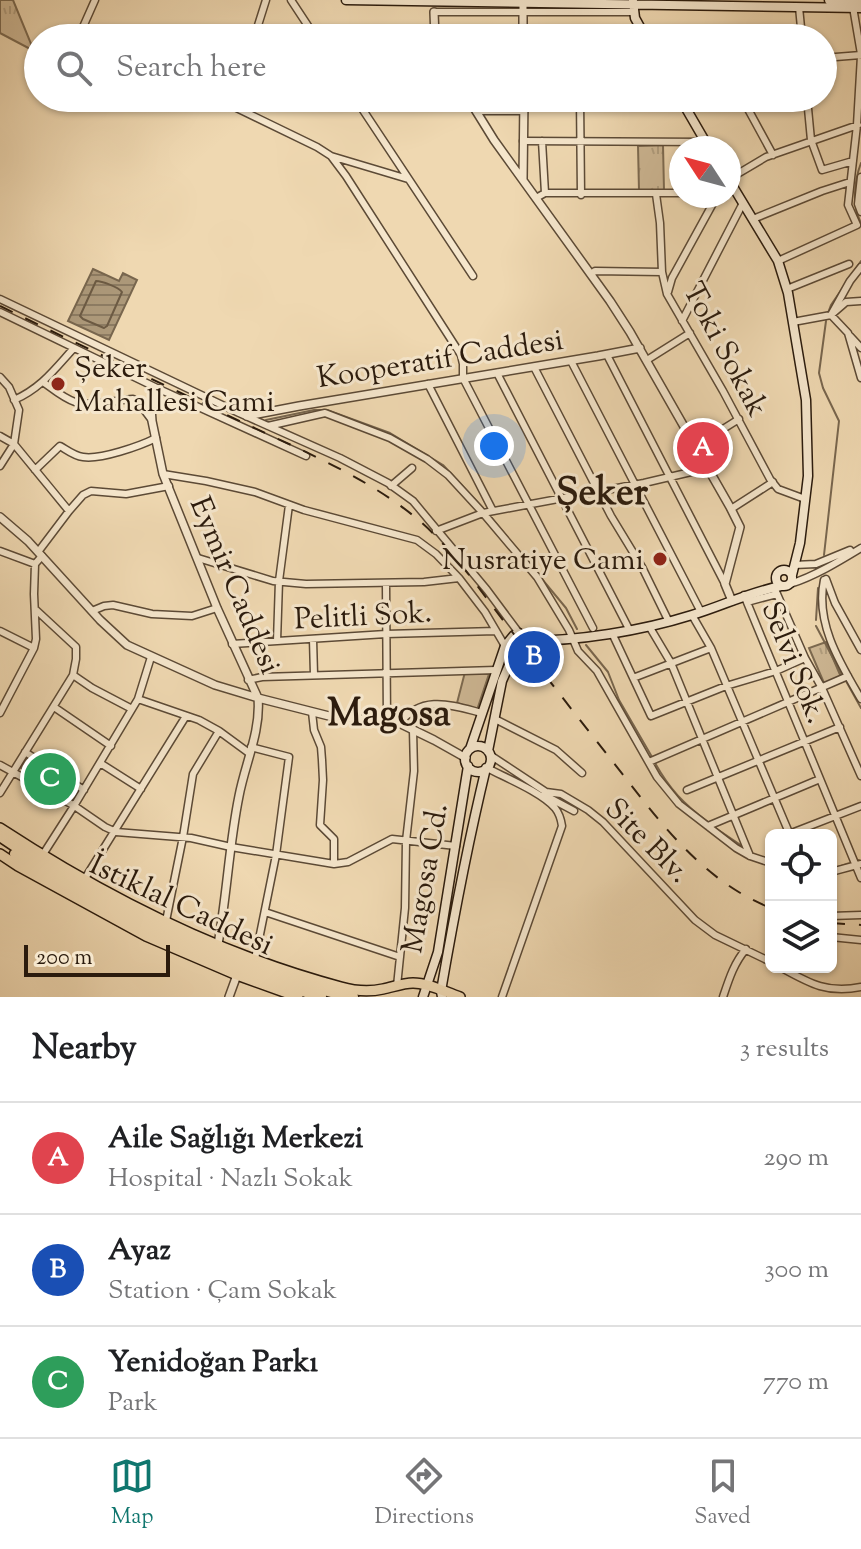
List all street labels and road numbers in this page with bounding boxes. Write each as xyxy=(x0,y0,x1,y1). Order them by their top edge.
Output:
street label: Toki Sokak xyxy=(670,275,777,425)
street label: Kooperatif Caddesi xyxy=(314,320,567,401)
street label: Eymir Caddesi xyxy=(177,491,290,681)
street label: Pelitli Sok. xyxy=(293,592,433,643)
street label: Selvi Sok. xyxy=(749,595,837,731)
street label: Site Blv. xyxy=(594,789,699,894)
street label: Magosa Cd. xyxy=(392,800,461,957)
street label: İstiklal Caddesi xyxy=(82,845,280,968)

